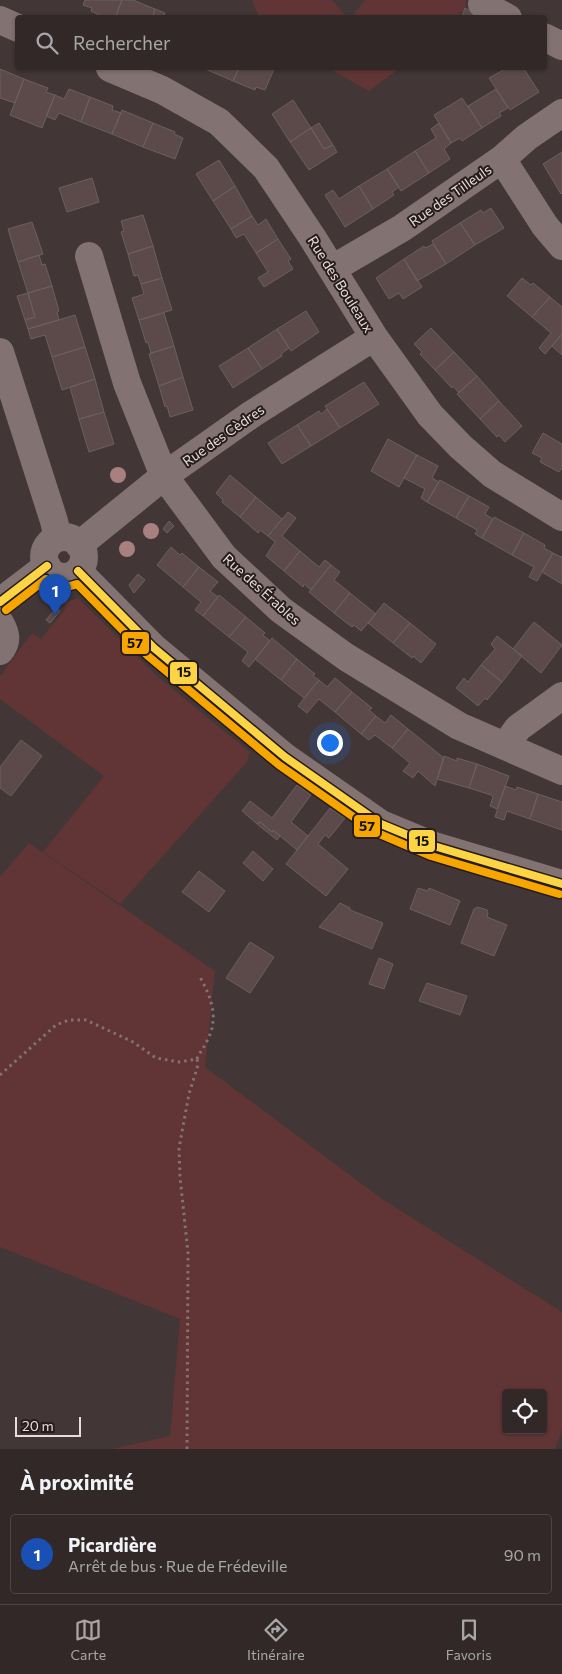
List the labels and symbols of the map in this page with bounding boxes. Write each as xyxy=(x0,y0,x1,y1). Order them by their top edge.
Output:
street label: Rue des Tilleuls xyxy=(406,160,494,230)
street label: Rue des Bouleaux xyxy=(305,233,378,336)
street label: Rue des Cèdres xyxy=(179,401,267,469)
street label: Rue des Érables xyxy=(220,550,304,628)
pin: 1 xyxy=(39,574,71,615)
line badge: 57 xyxy=(121,631,150,655)
text: 57 xyxy=(127,634,143,651)
line badge: 15 xyxy=(169,661,198,685)
text: 15 xyxy=(177,663,191,680)
your location xyxy=(317,730,343,756)
line badge: 57 xyxy=(353,814,381,838)
text: 57 xyxy=(359,817,375,834)
line badge: 15 xyxy=(408,829,436,853)
text: 15 xyxy=(415,832,429,849)
scale bar xyxy=(15,1414,81,1437)

